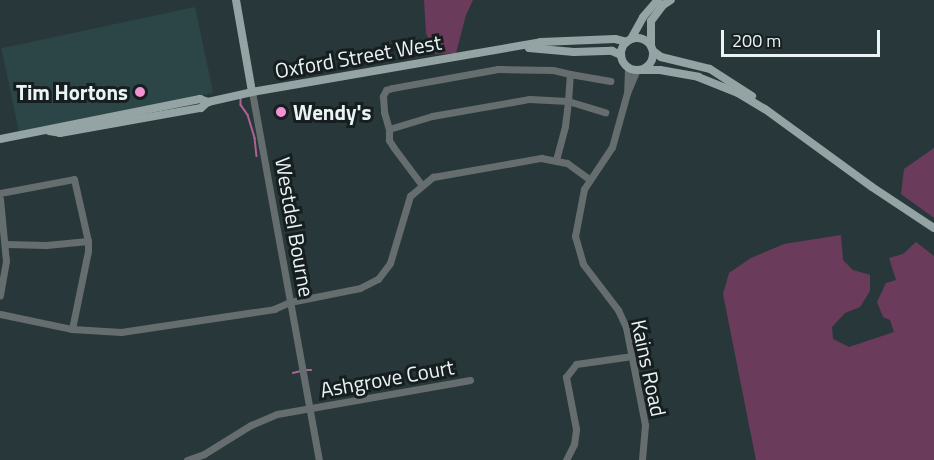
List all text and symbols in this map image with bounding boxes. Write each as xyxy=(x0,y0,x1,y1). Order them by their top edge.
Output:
scale bar xyxy=(724,18,883,56)
text: 200 m xyxy=(732,27,781,54)
street label: Oxford Street West xyxy=(273,29,443,83)
place label: Tim Hortons xyxy=(16,79,128,105)
marker: Tim Hortons xyxy=(133,85,147,99)
place label: Wendy's xyxy=(293,99,371,125)
marker: Wendy's xyxy=(274,105,288,119)
street label: Westdel Bourne xyxy=(270,155,320,299)
street label: Kains Road xyxy=(626,317,672,419)
street label: Ashgrove Court xyxy=(318,354,456,402)

